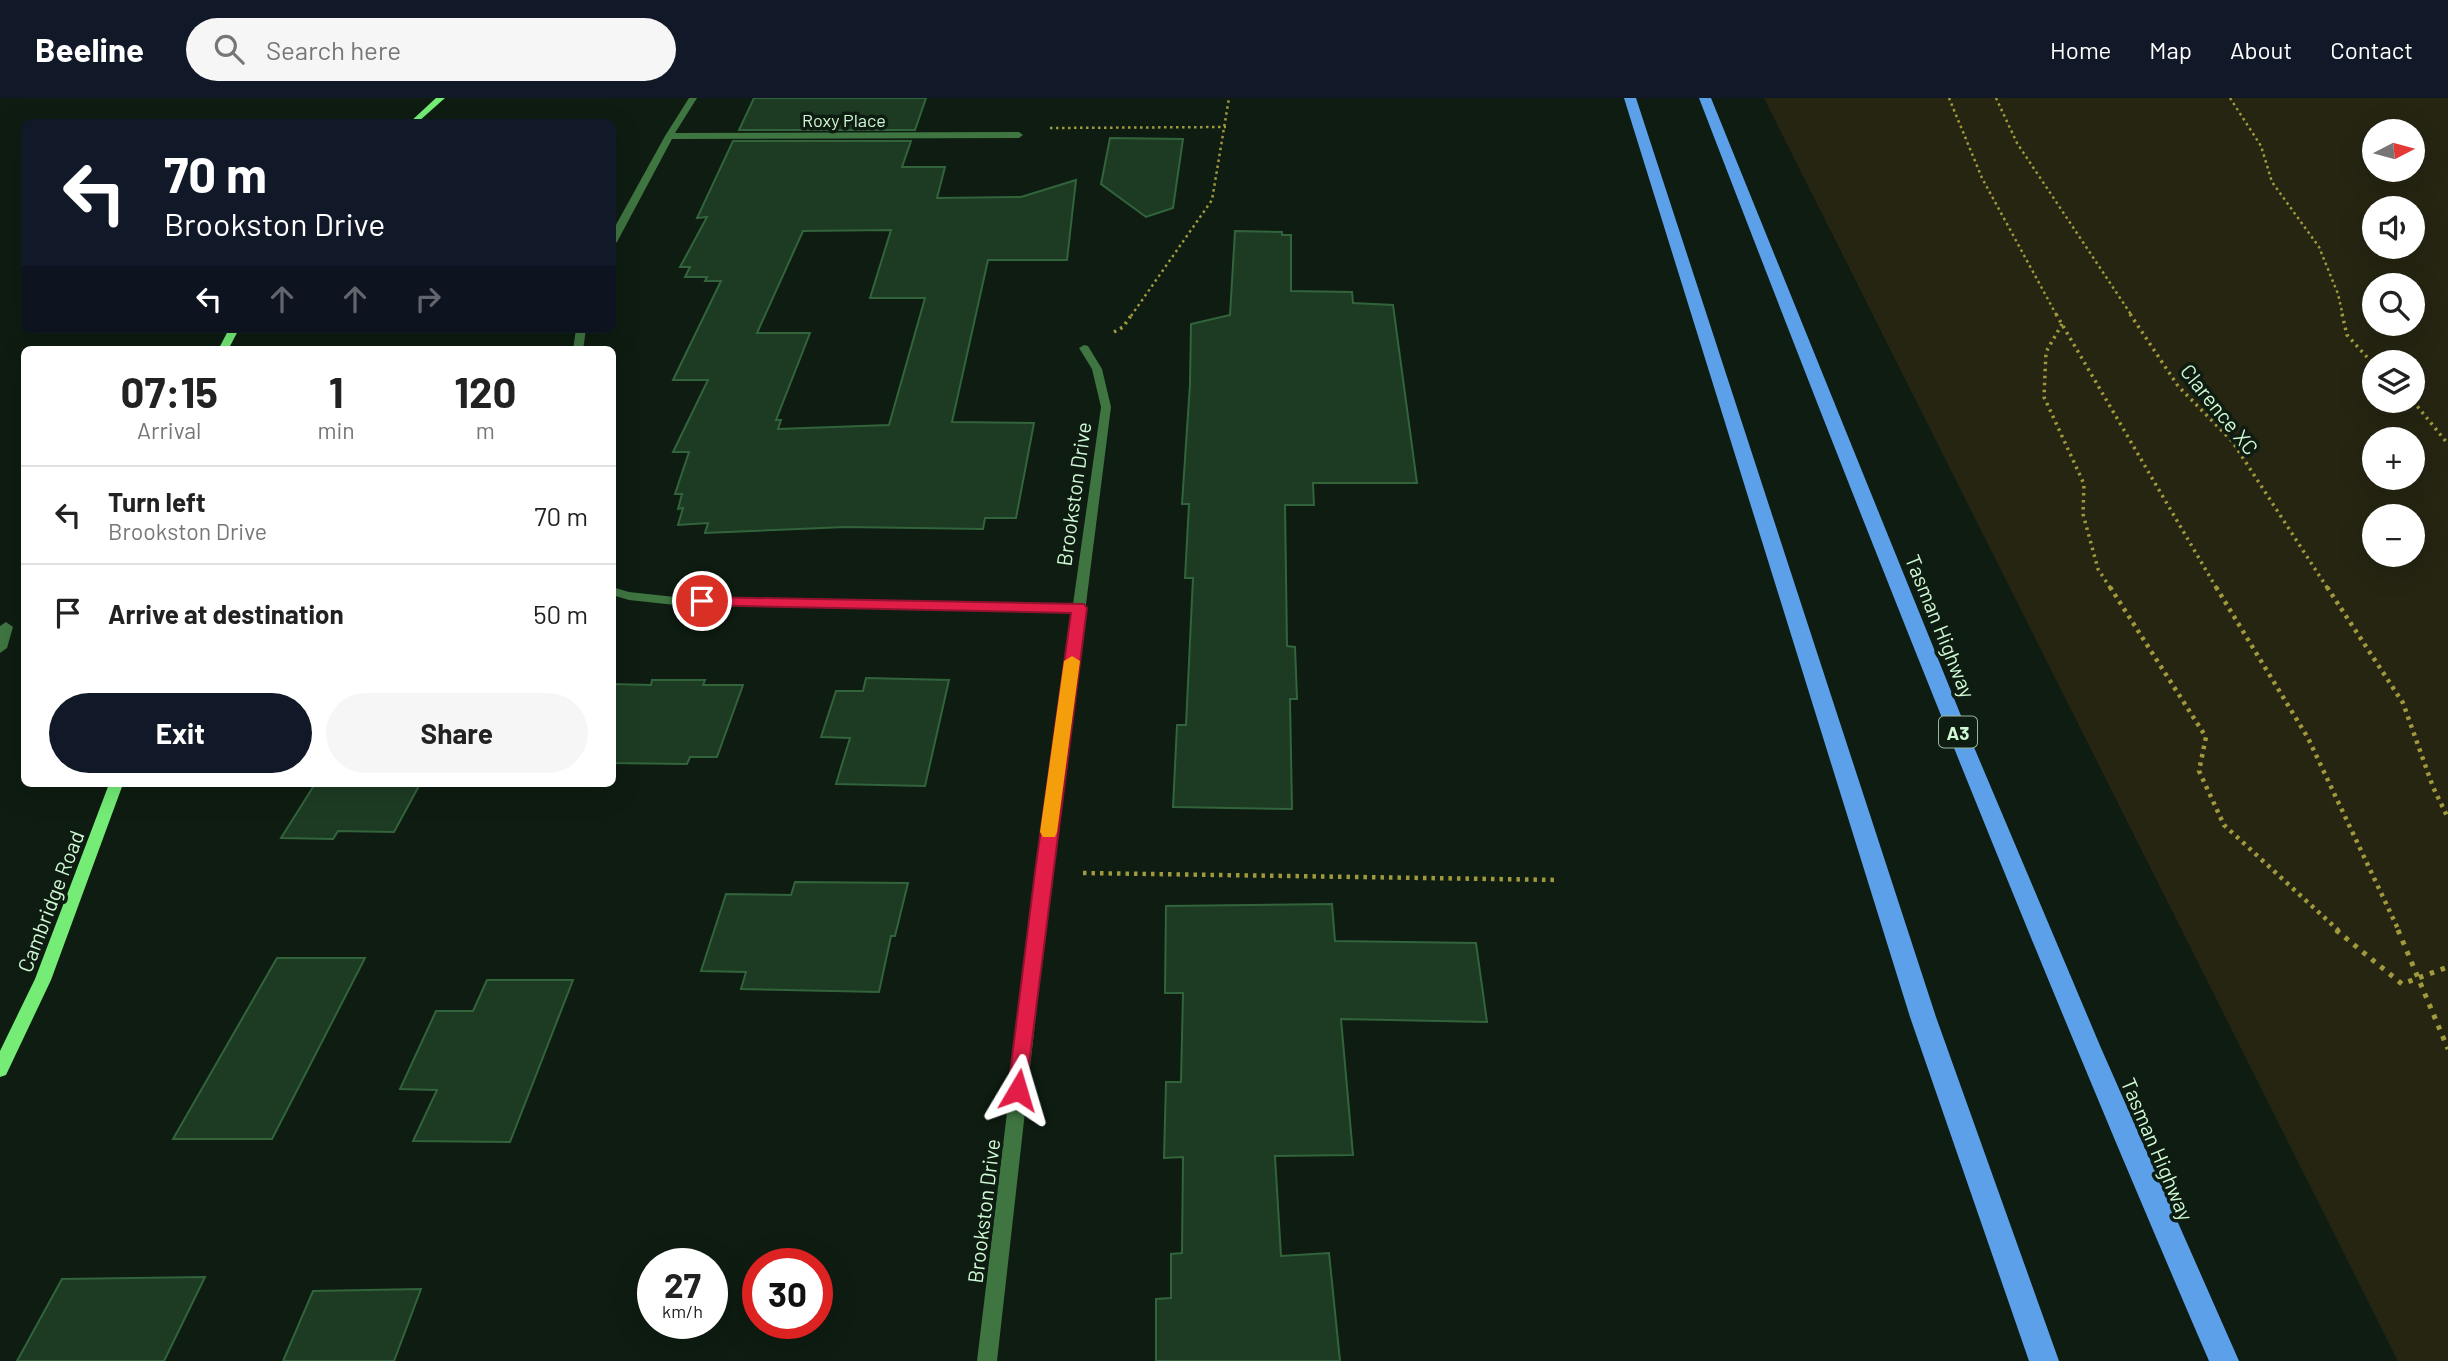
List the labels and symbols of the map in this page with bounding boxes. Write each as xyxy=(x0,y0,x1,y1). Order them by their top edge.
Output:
street label: Roxy Place xyxy=(802,109,886,131)
north arrow xyxy=(2362,119,2426,182)
street label: Clarence XC xyxy=(2176,359,2264,459)
street label: Brookston Drive xyxy=(1051,420,1095,568)
street label: Tasman Highway xyxy=(1901,551,1981,702)
pin xyxy=(672,571,732,631)
road number: A3 xyxy=(1939,716,1977,748)
street label: Cambridge Road xyxy=(12,827,88,975)
position arrow xyxy=(981,1053,1055,1127)
street label: Tasman Highway xyxy=(2117,1074,2199,1224)
street label: Brookston Drive xyxy=(962,1137,1004,1285)
speed limit sign: 30 xyxy=(742,1248,833,1339)

